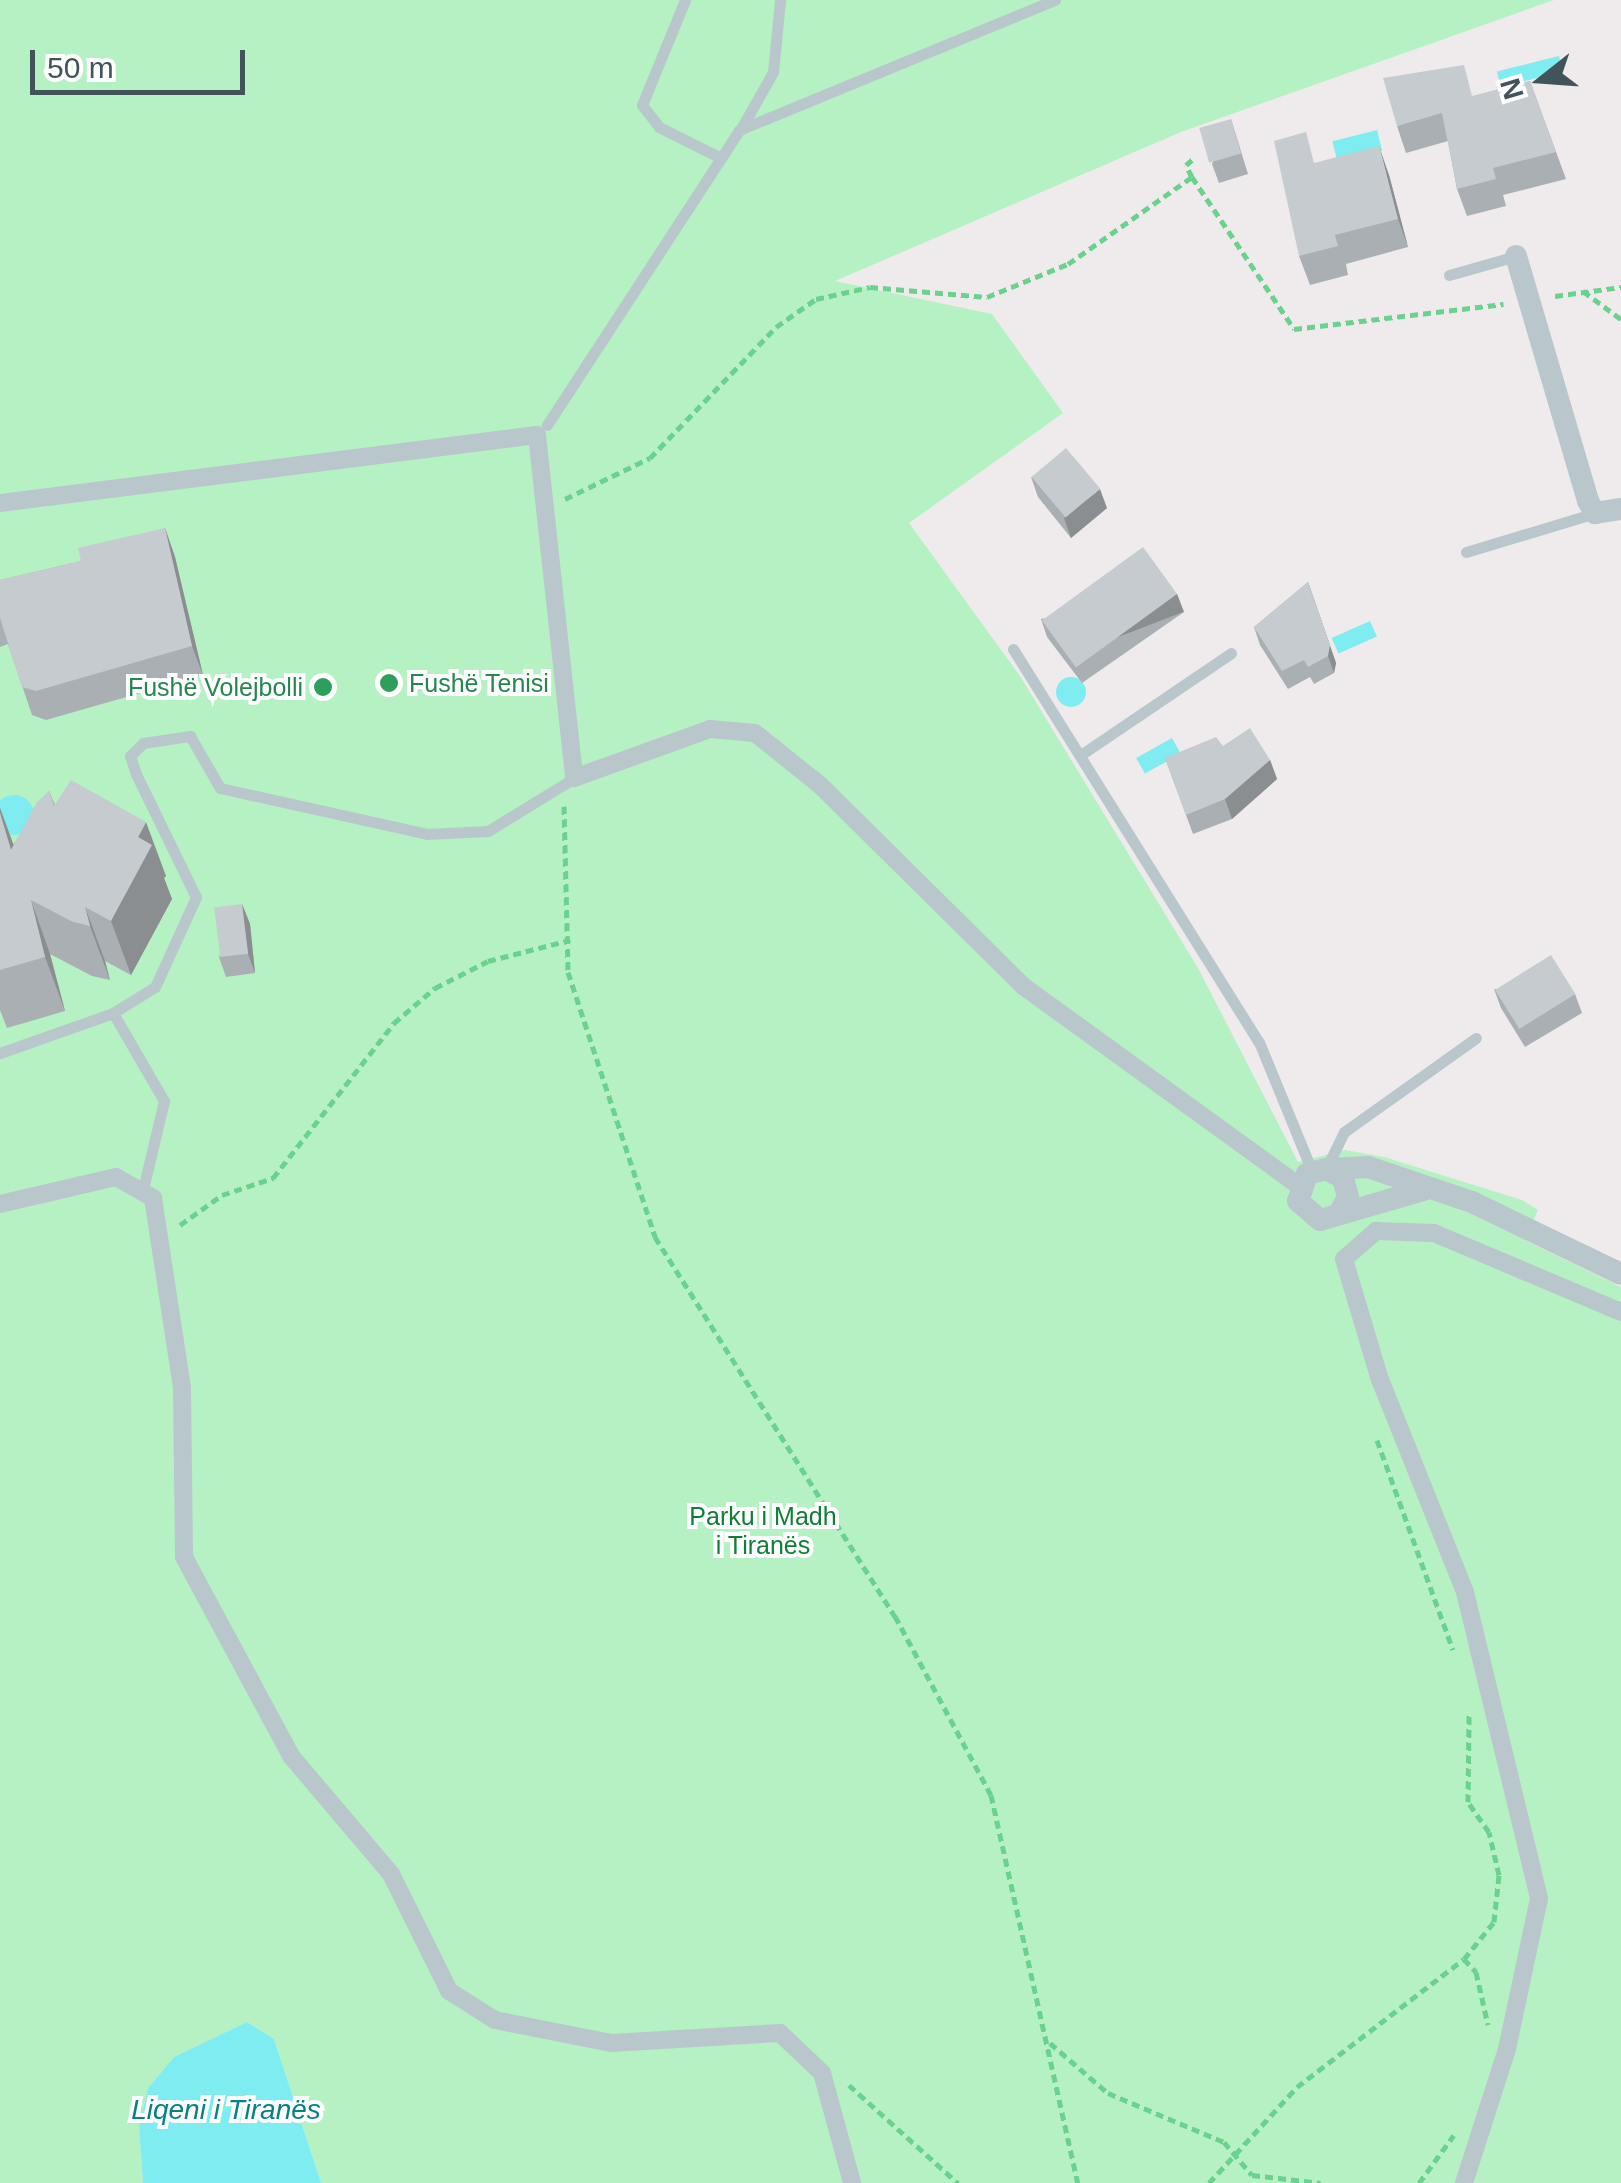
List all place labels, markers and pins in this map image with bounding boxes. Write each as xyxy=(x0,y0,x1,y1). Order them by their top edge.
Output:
place label: Fushë Tenisi xyxy=(409,668,549,698)
place label: Fushë Volejbolli xyxy=(128,672,303,702)
marker: Fushë Tenisi xyxy=(378,672,400,694)
marker: Fushë Volejbolli xyxy=(312,676,334,698)

